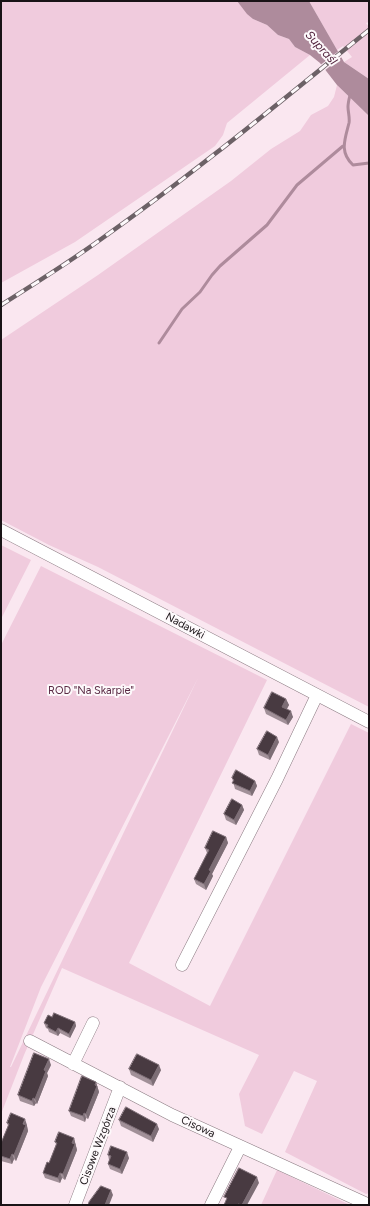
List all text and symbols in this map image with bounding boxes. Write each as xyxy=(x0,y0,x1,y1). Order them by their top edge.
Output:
water label: Supraśl xyxy=(302,28,340,68)
street label: Nadawki xyxy=(163,610,207,642)
park label: ROD "Na Skarpie" xyxy=(48,684,134,698)
street label: Cisowe Wzgórza xyxy=(77,1105,119,1187)
street label: Cisowa xyxy=(179,1113,217,1141)

